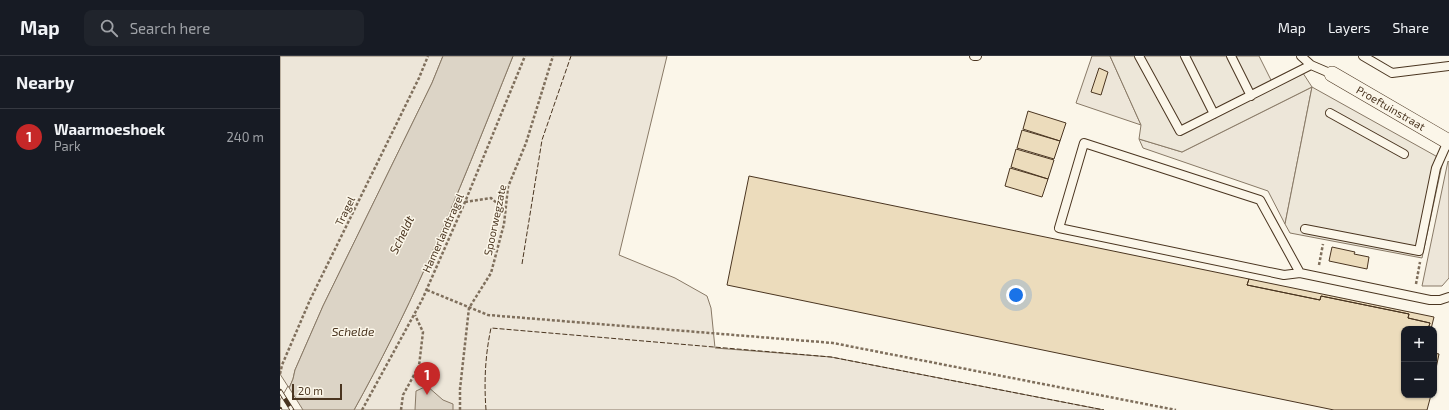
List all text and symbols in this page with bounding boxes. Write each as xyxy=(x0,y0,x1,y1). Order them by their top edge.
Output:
search box xyxy=(84,10,364,46)
text: Map xyxy=(20,16,60,39)
icon: search xyxy=(98,17,120,39)
text: Search here xyxy=(130,19,210,37)
text: Map xyxy=(1278,19,1306,36)
text: Layers xyxy=(1328,19,1370,36)
text: Share xyxy=(1392,19,1429,36)
text: Nearby xyxy=(16,72,74,92)
street label: Proeftuinstraat xyxy=(1354,83,1428,133)
text: Waarmoeshoek xyxy=(54,120,165,138)
text: 1 xyxy=(26,129,32,145)
text: 240 m xyxy=(227,129,264,145)
text: Park xyxy=(54,138,81,154)
street label: Spoorwegzate xyxy=(481,183,508,257)
street label: Hamerlandtragel xyxy=(419,191,466,274)
street label: Tragel xyxy=(332,193,358,228)
water label: Scheldt xyxy=(386,213,417,256)
your location xyxy=(1006,285,1026,305)
water label: Schelde xyxy=(332,324,375,338)
map controls xyxy=(1401,326,1437,398)
button: + xyxy=(1401,326,1437,362)
pin: 1 xyxy=(414,362,440,395)
button: − xyxy=(1401,362,1437,398)
scale bar xyxy=(292,382,342,401)
text: 20 m xyxy=(298,384,323,397)

